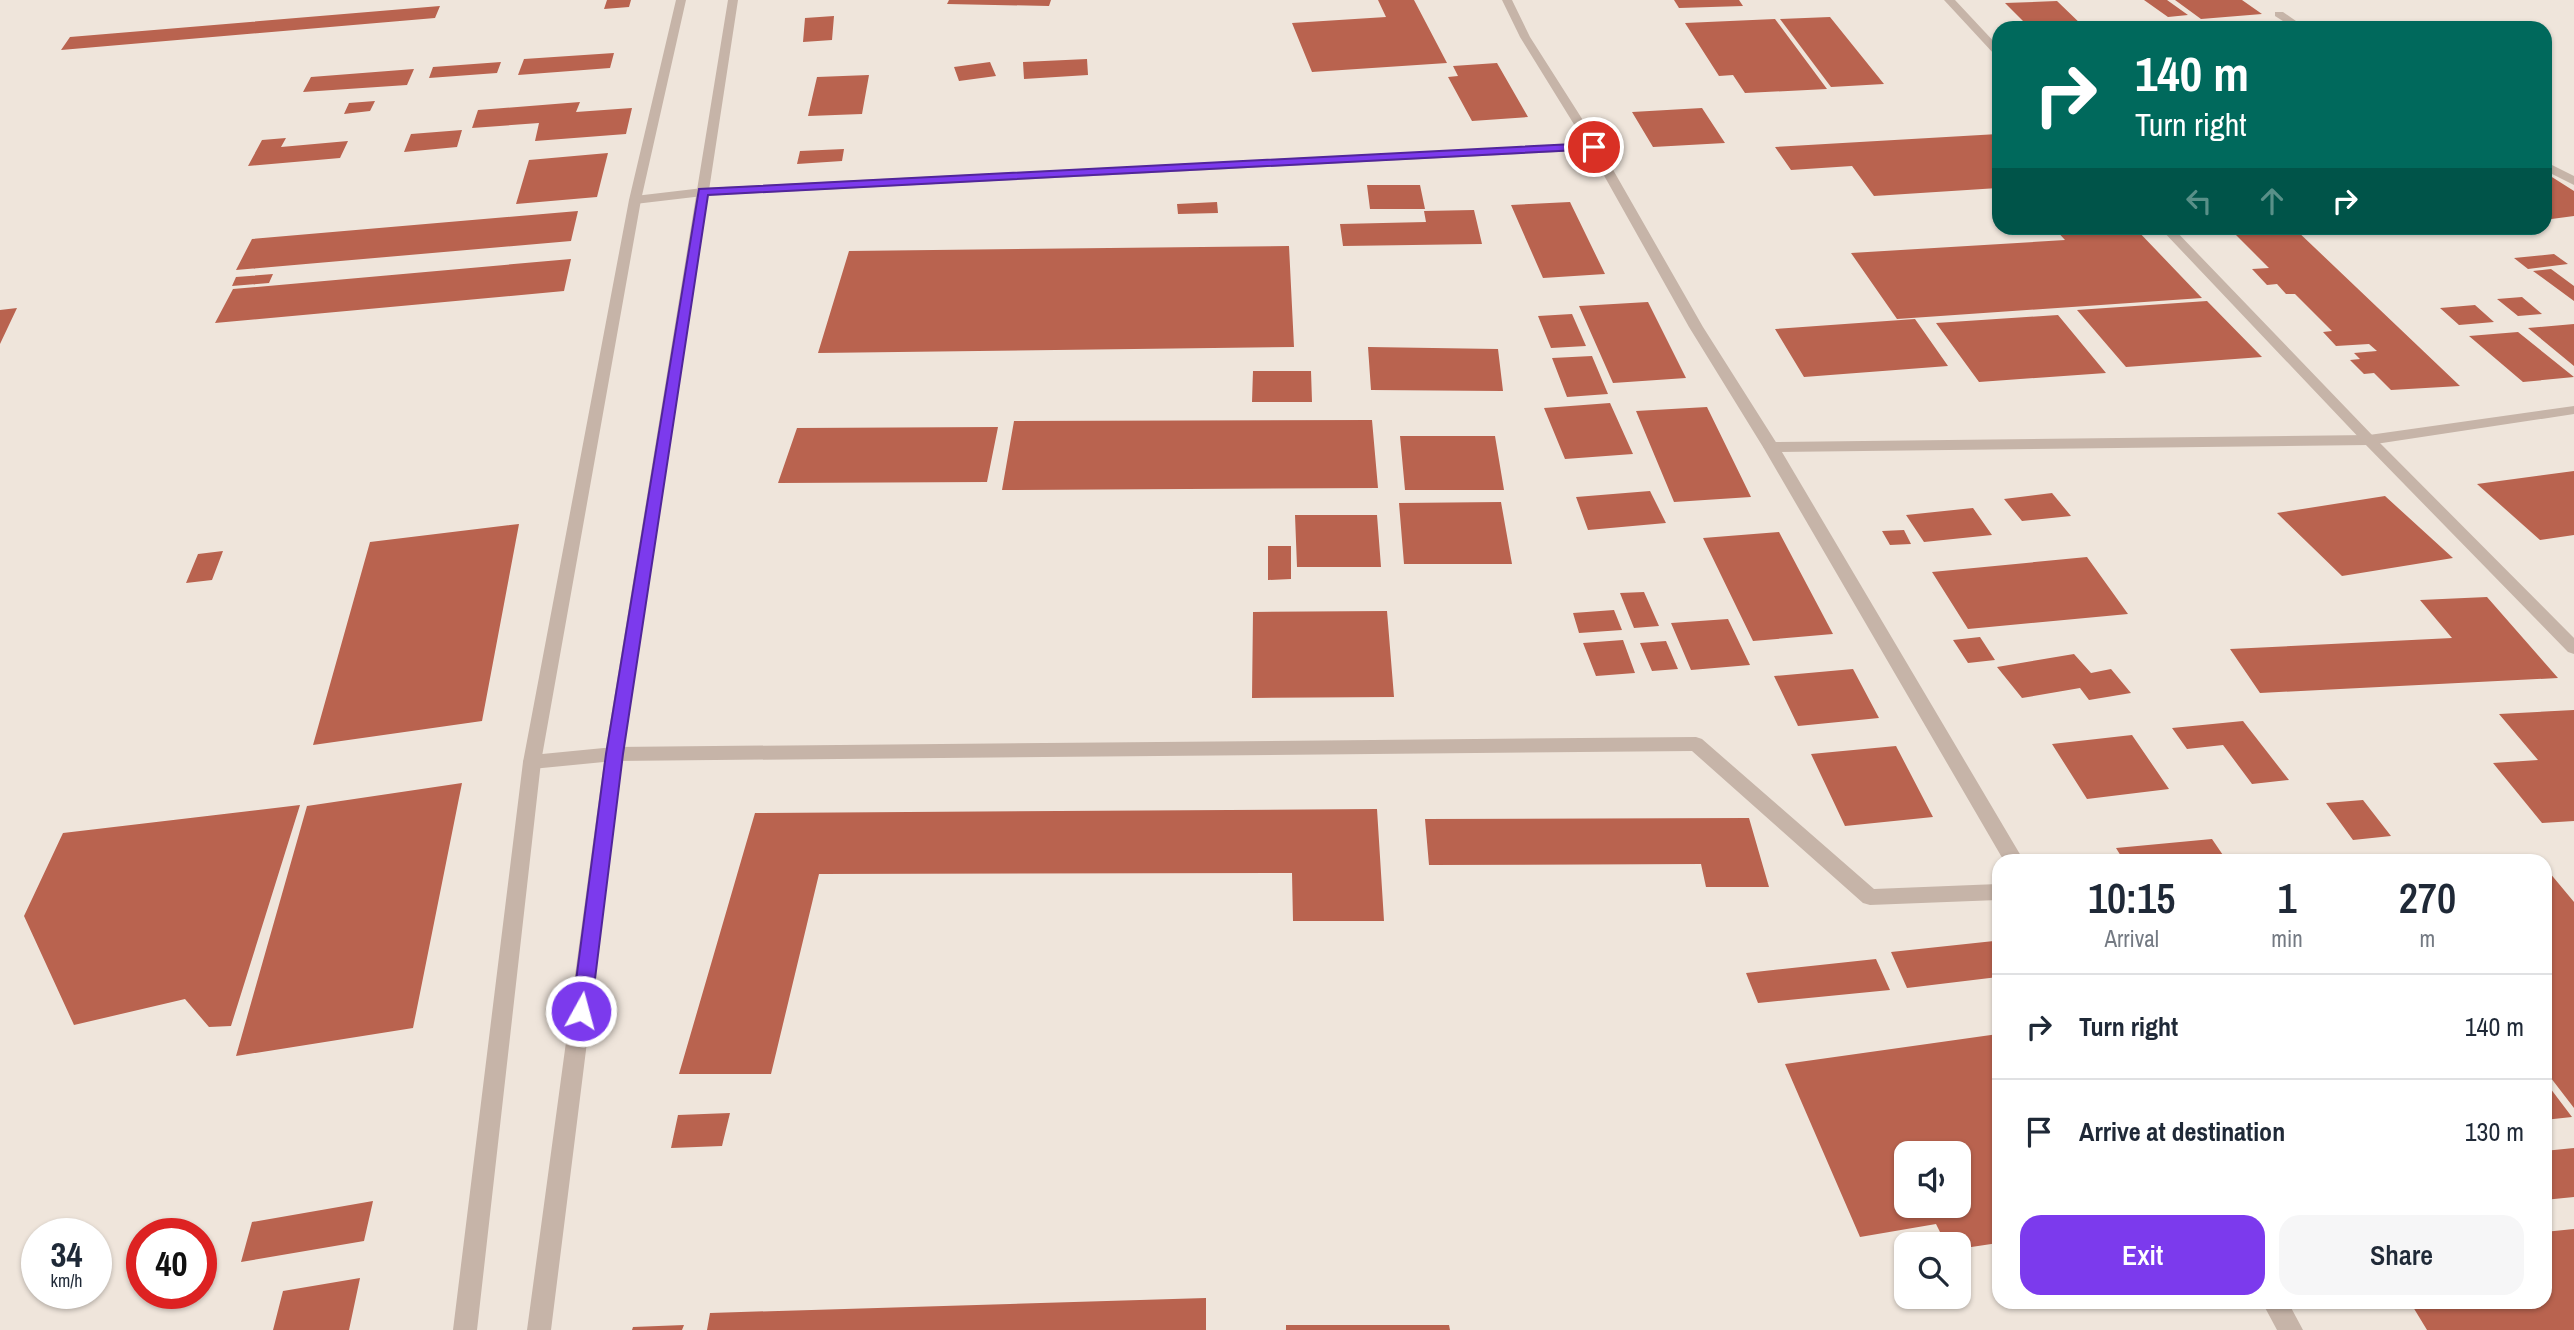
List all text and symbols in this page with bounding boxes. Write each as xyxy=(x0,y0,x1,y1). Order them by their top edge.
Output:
text: 140 m xyxy=(2135,40,2249,106)
icon: right xyxy=(2020,49,2111,140)
text: Turn right xyxy=(2135,103,2247,146)
pin xyxy=(1564,117,1624,177)
icon: arrive xyxy=(1575,128,1613,166)
icon: left xyxy=(2180,182,2218,220)
icon: ahead xyxy=(2253,182,2291,220)
icon: right xyxy=(2326,182,2364,220)
text: 10:15 xyxy=(2088,870,2175,926)
text: 1 xyxy=(2277,870,2297,926)
text: 270 xyxy=(2399,870,2456,926)
text: Arrival xyxy=(2104,923,2159,954)
text: min xyxy=(2271,923,2303,954)
text: m xyxy=(2420,923,2435,954)
position arrow xyxy=(544,974,618,1048)
icon: right xyxy=(2020,1008,2058,1046)
text: Turn right xyxy=(2079,1009,2178,1044)
text: 140 m xyxy=(2465,1009,2524,1044)
icon: arrive xyxy=(2020,1113,2058,1151)
text: Arrive at destination xyxy=(2079,1114,2285,1149)
text: 130 m xyxy=(2465,1114,2524,1149)
map controls xyxy=(1894,1141,1971,1309)
button: sound xyxy=(1894,1141,1971,1218)
button: Exit xyxy=(2020,1215,2265,1295)
button: Share xyxy=(2279,1215,2524,1295)
speed limit sign: 40 xyxy=(126,1218,217,1309)
text: 34 xyxy=(51,1231,82,1278)
button: search xyxy=(1894,1232,1971,1309)
text: km/h xyxy=(51,1268,83,1293)

